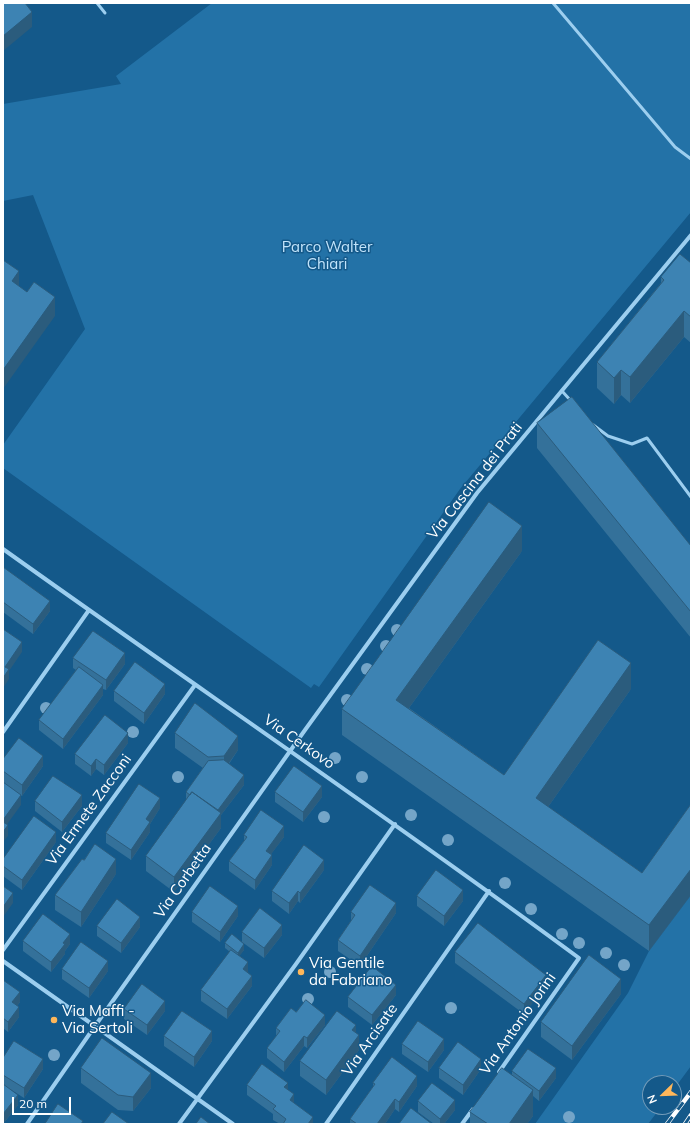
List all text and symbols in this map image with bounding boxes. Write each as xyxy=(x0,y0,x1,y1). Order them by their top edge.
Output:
park label: Parco Walter Chiari xyxy=(282,238,372,273)
street label: Via Cascina dei Prati xyxy=(424,419,526,543)
street label: Via Cerkovo xyxy=(260,711,338,773)
street label: Via Ermete Zacconi xyxy=(43,751,135,869)
street label: Via Corbetta xyxy=(151,840,215,922)
place label: Via Gentile da Fabriano xyxy=(309,954,392,989)
marker: Via Gentile da Fabriano xyxy=(296,967,306,977)
street label: Via Antonio Jorini xyxy=(476,970,560,1078)
street label: Via Arcisate xyxy=(339,1000,401,1080)
place label: Via Maffi - Via Sertoli xyxy=(62,1002,135,1037)
marker: Via Maffi - Via Sertoli xyxy=(49,1015,59,1025)
north arrow xyxy=(642,1075,682,1115)
scale bar xyxy=(14,1089,73,1115)
text: N xyxy=(644,1093,660,1106)
text: 20 m xyxy=(19,1096,47,1111)

